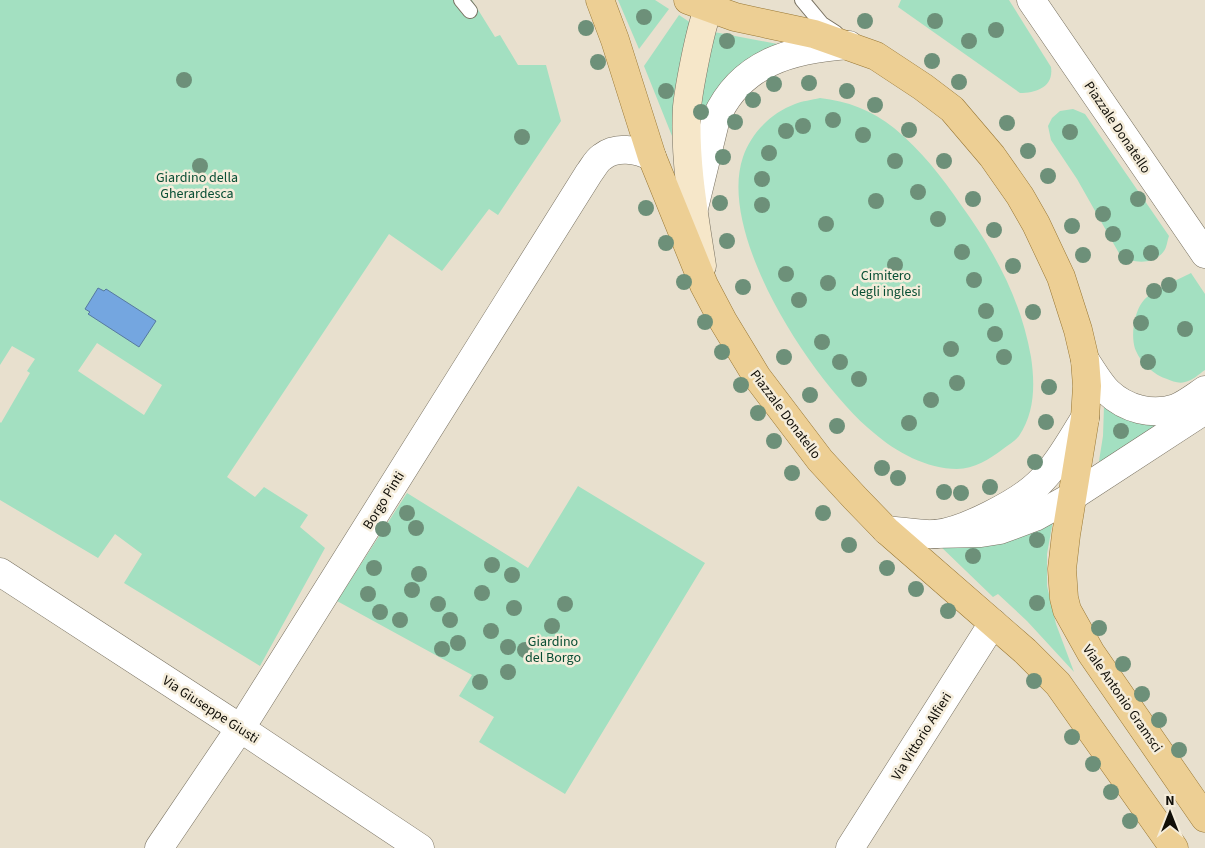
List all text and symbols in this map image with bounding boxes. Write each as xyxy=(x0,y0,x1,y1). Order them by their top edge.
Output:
street label: Piazzale Donatello xyxy=(1079,77,1155,178)
park label: Giardino della Gherardesca xyxy=(156,168,238,204)
park label: Cimitero degli inglesi xyxy=(851,266,921,302)
street label: Piazzale Donatello xyxy=(745,366,825,463)
street label: Borgo Pinti xyxy=(358,468,410,533)
park label: Giardino del Borgo xyxy=(525,632,581,668)
street label: Viale Antonio Gramsci xyxy=(1077,641,1167,757)
street label: Via Giuseppe Giusti xyxy=(158,671,263,749)
street label: Via Vittorio Alfieri xyxy=(887,689,957,784)
north arrow xyxy=(1145,788,1195,838)
text: N xyxy=(1165,791,1175,811)

